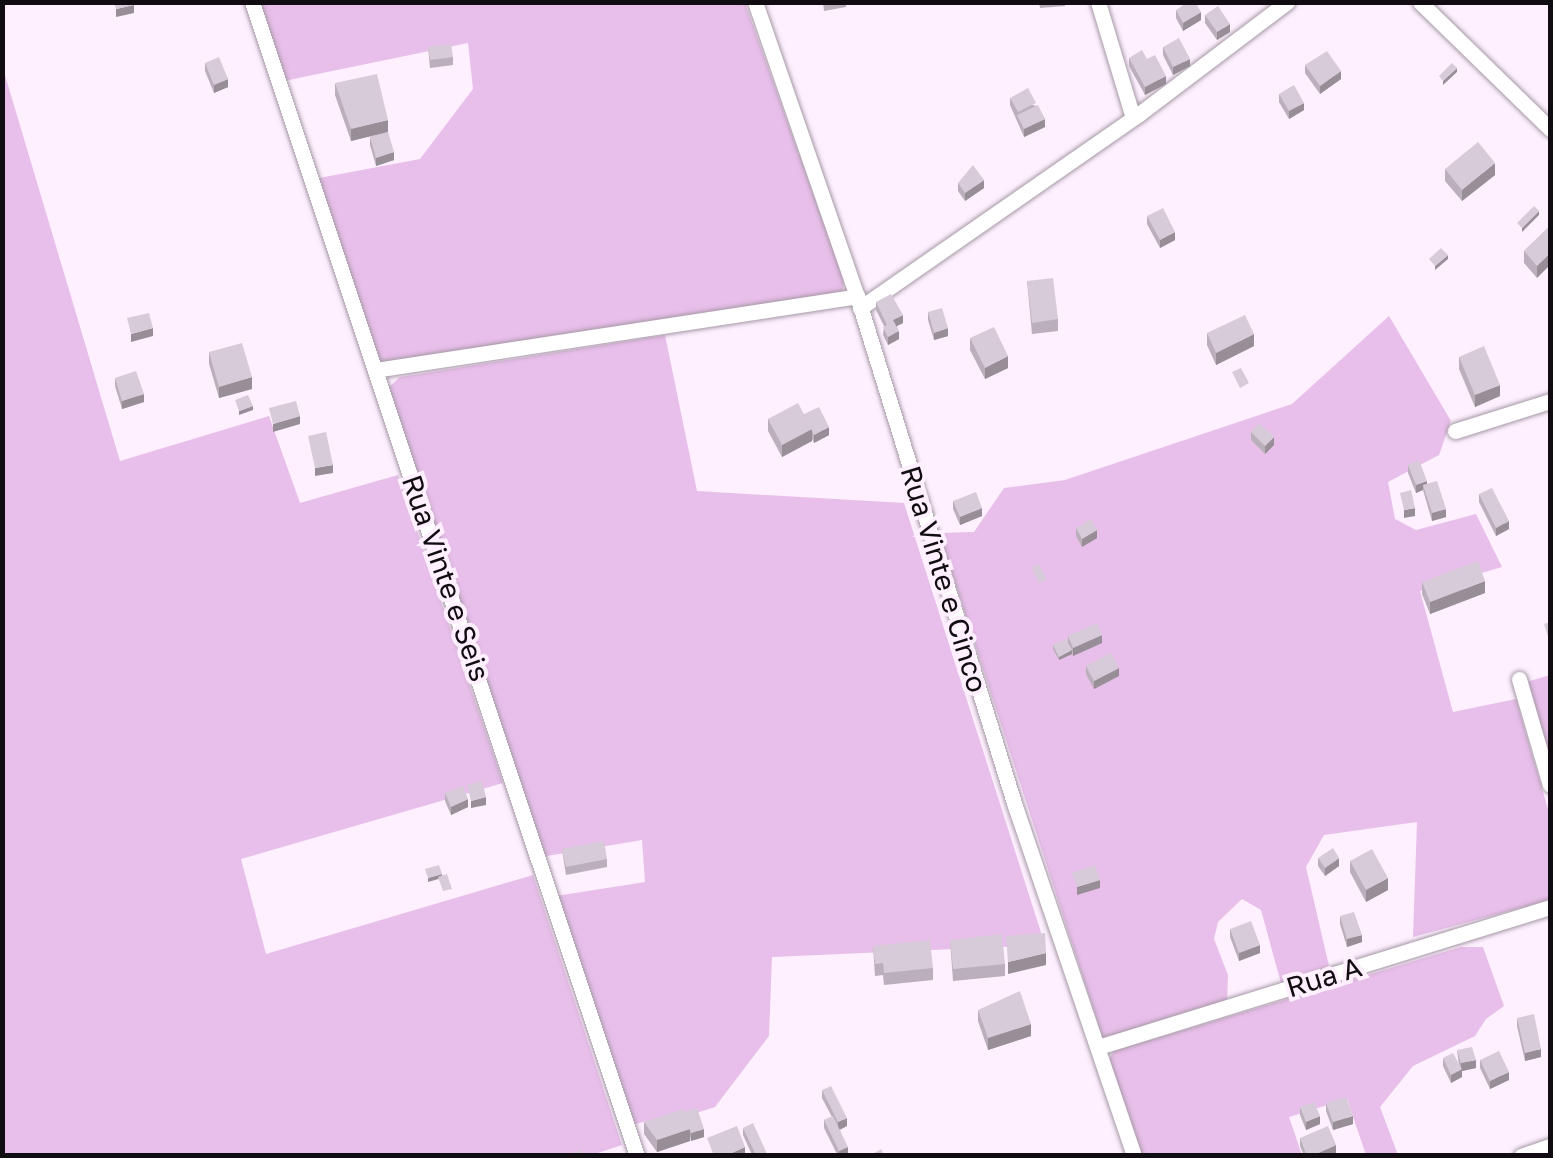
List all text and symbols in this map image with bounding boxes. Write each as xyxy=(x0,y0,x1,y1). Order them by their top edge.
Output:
street label: Rua Vinte e Cinco xyxy=(894,462,994,696)
street label: Rua Vinte e Seis xyxy=(395,471,497,685)
street label: Rua A xyxy=(1282,950,1366,1004)

